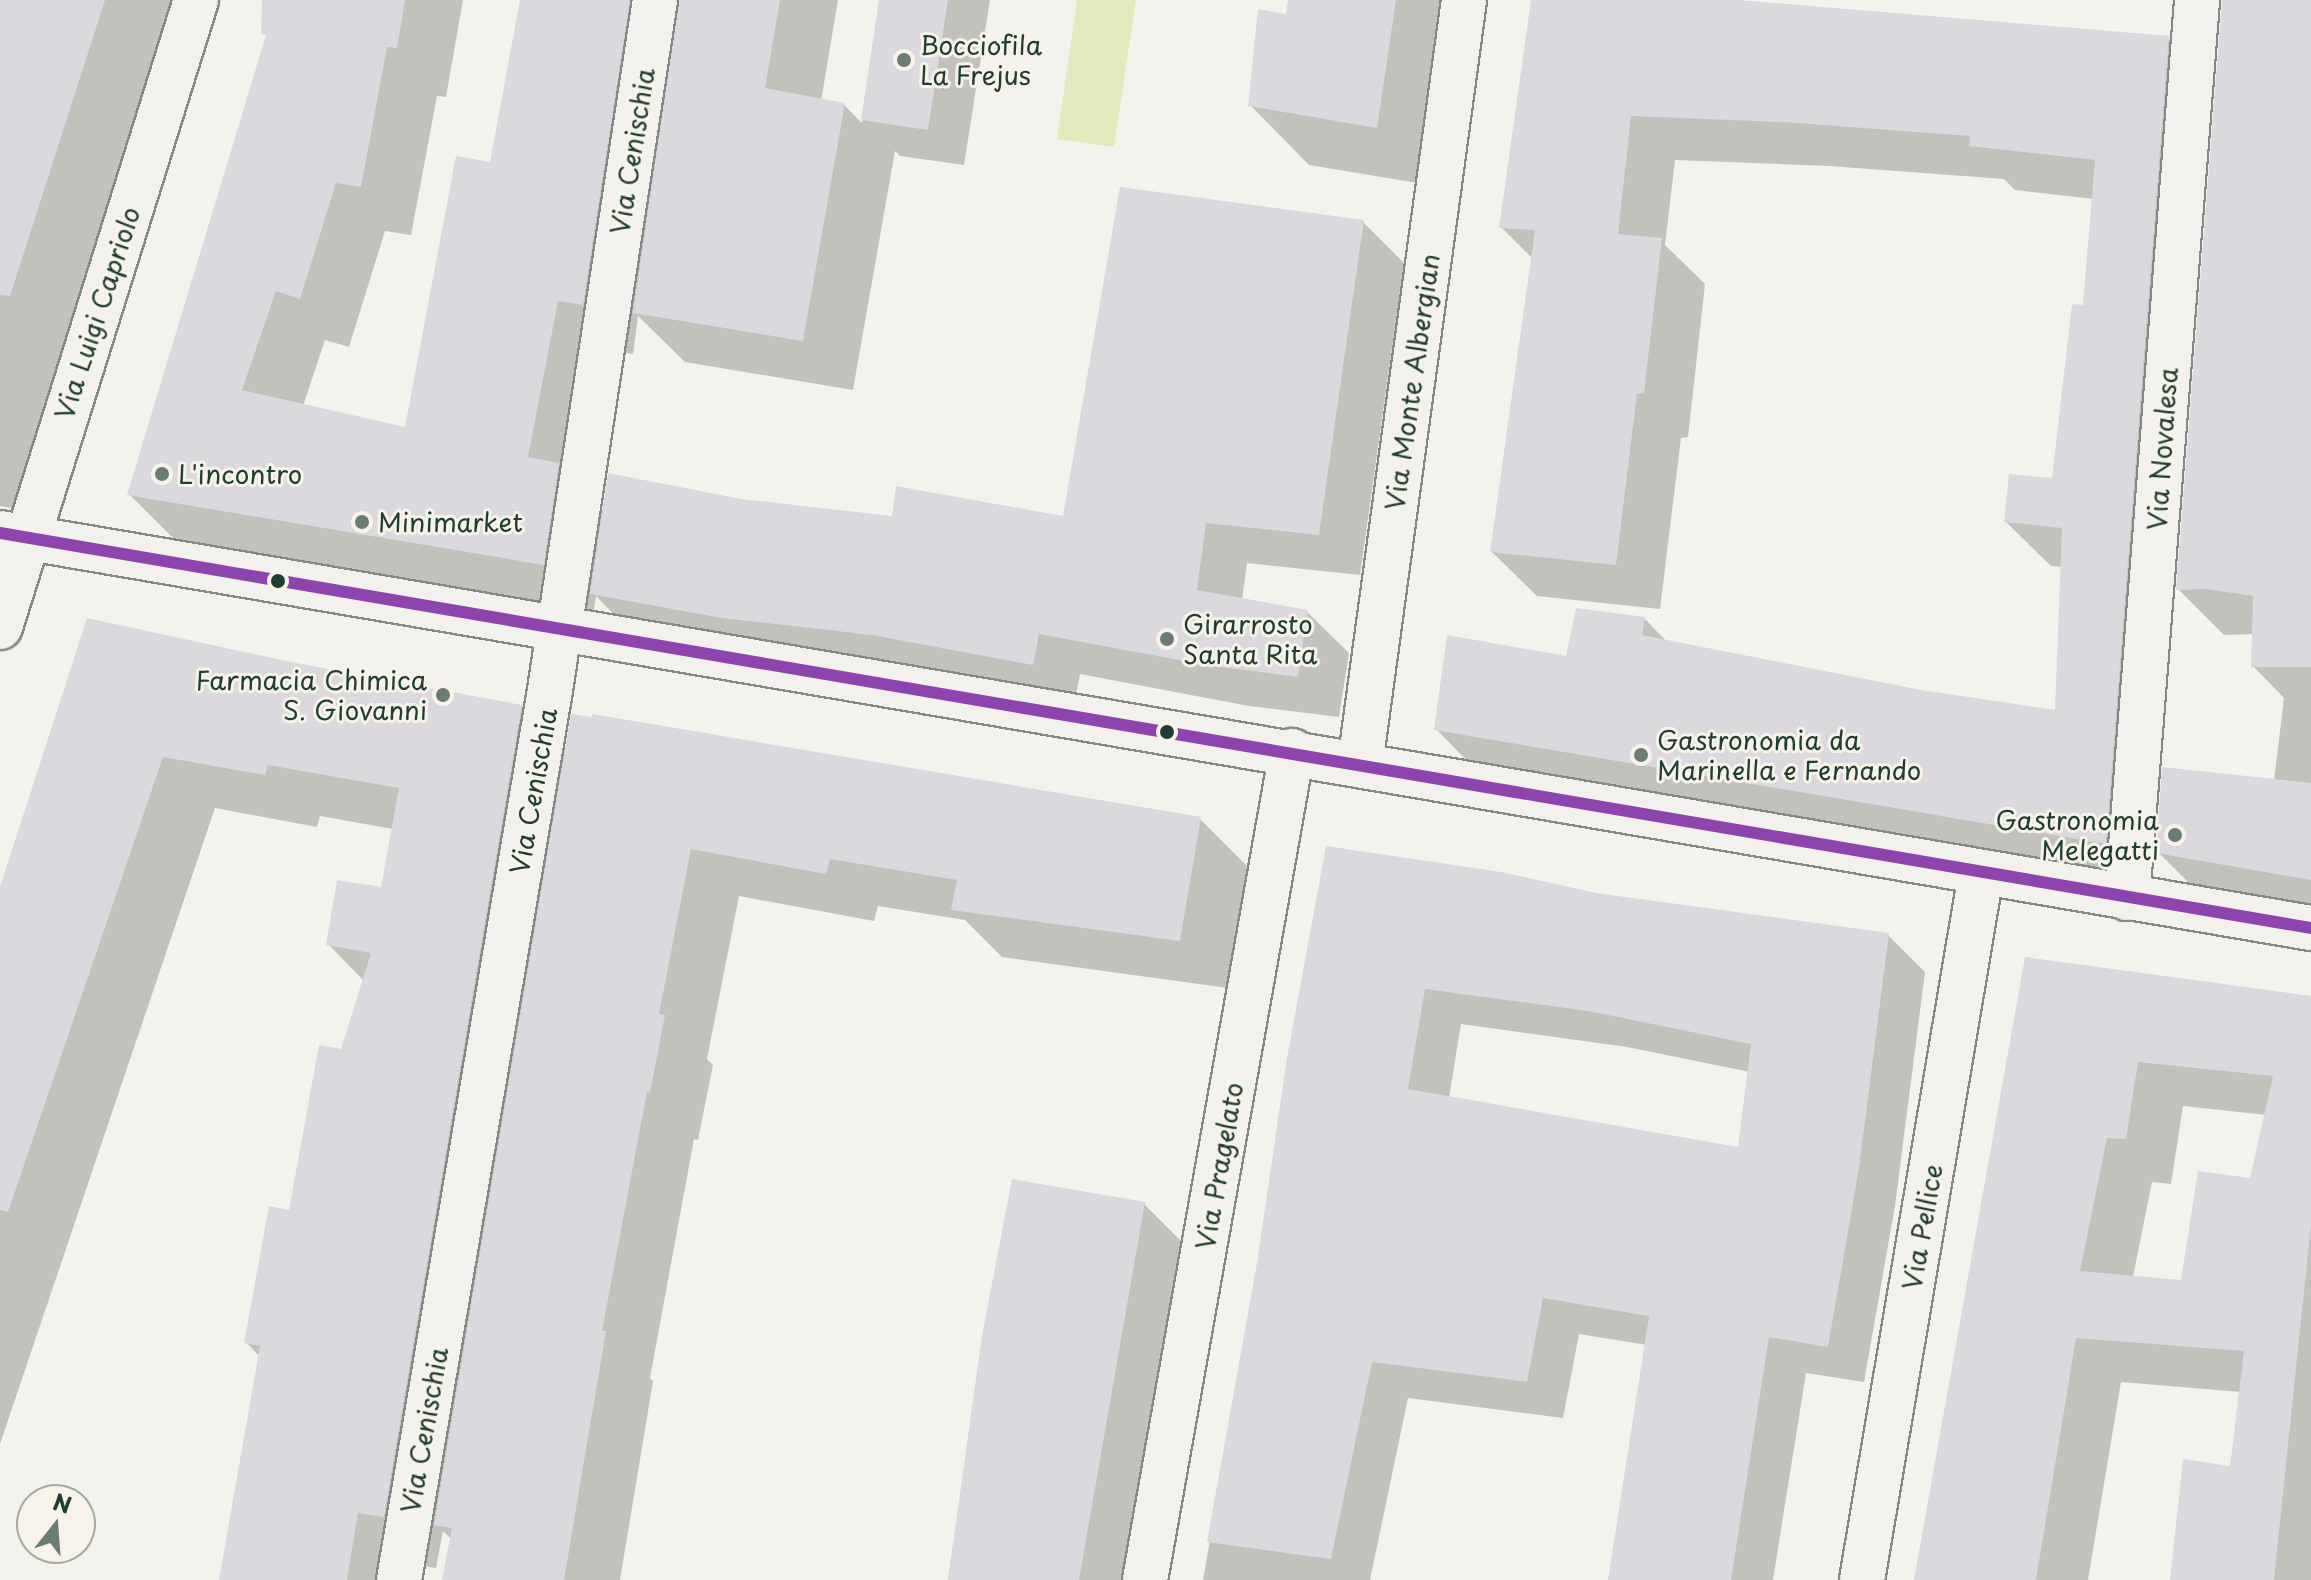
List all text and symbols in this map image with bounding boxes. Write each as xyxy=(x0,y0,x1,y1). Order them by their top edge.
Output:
place label: Bocciofila La Frejus xyxy=(920,29,1042,90)
marker: Bocciofila La Frejus xyxy=(895,51,913,69)
street label: Via Cenischia xyxy=(603,65,661,237)
street label: Via Luigi Capriolo xyxy=(48,203,146,423)
street label: Via Monte Albergian xyxy=(1379,251,1445,513)
street label: Via Novalesa xyxy=(2141,366,2183,532)
place label: L'incontro xyxy=(178,458,302,490)
marker: L'incontro xyxy=(153,465,171,483)
place label: Minimarket xyxy=(378,506,523,538)
marker: Minimarket xyxy=(353,513,371,531)
unlabelled marker xyxy=(270,573,286,589)
place label: Girarrosto Santa Rita xyxy=(1183,608,1318,670)
marker: Girarrosto Santa Rita xyxy=(1158,630,1176,648)
place label: Farmacia Chimica S. Giovanni xyxy=(196,664,427,726)
marker: Farmacia Chimica S. Giovanni xyxy=(434,686,452,704)
street label: Via Cenischia xyxy=(503,705,563,877)
unlabelled marker xyxy=(1159,724,1175,740)
place label: Gastronomia da Marinella e Fernando xyxy=(1657,724,1924,786)
marker: Gastronomia da Marinella e Fernando xyxy=(1632,746,1650,764)
place label: Gastronomia Melegatti xyxy=(1996,804,2159,866)
marker: Gastronomia Melegatti xyxy=(2166,826,2184,844)
street label: Via Pragelato xyxy=(1189,1080,1249,1252)
street label: Via Pellice xyxy=(1896,1162,1948,1292)
street label: Via Cenischia xyxy=(394,1344,454,1516)
north arrow xyxy=(16,1484,96,1564)
text: N xyxy=(49,1484,76,1521)

